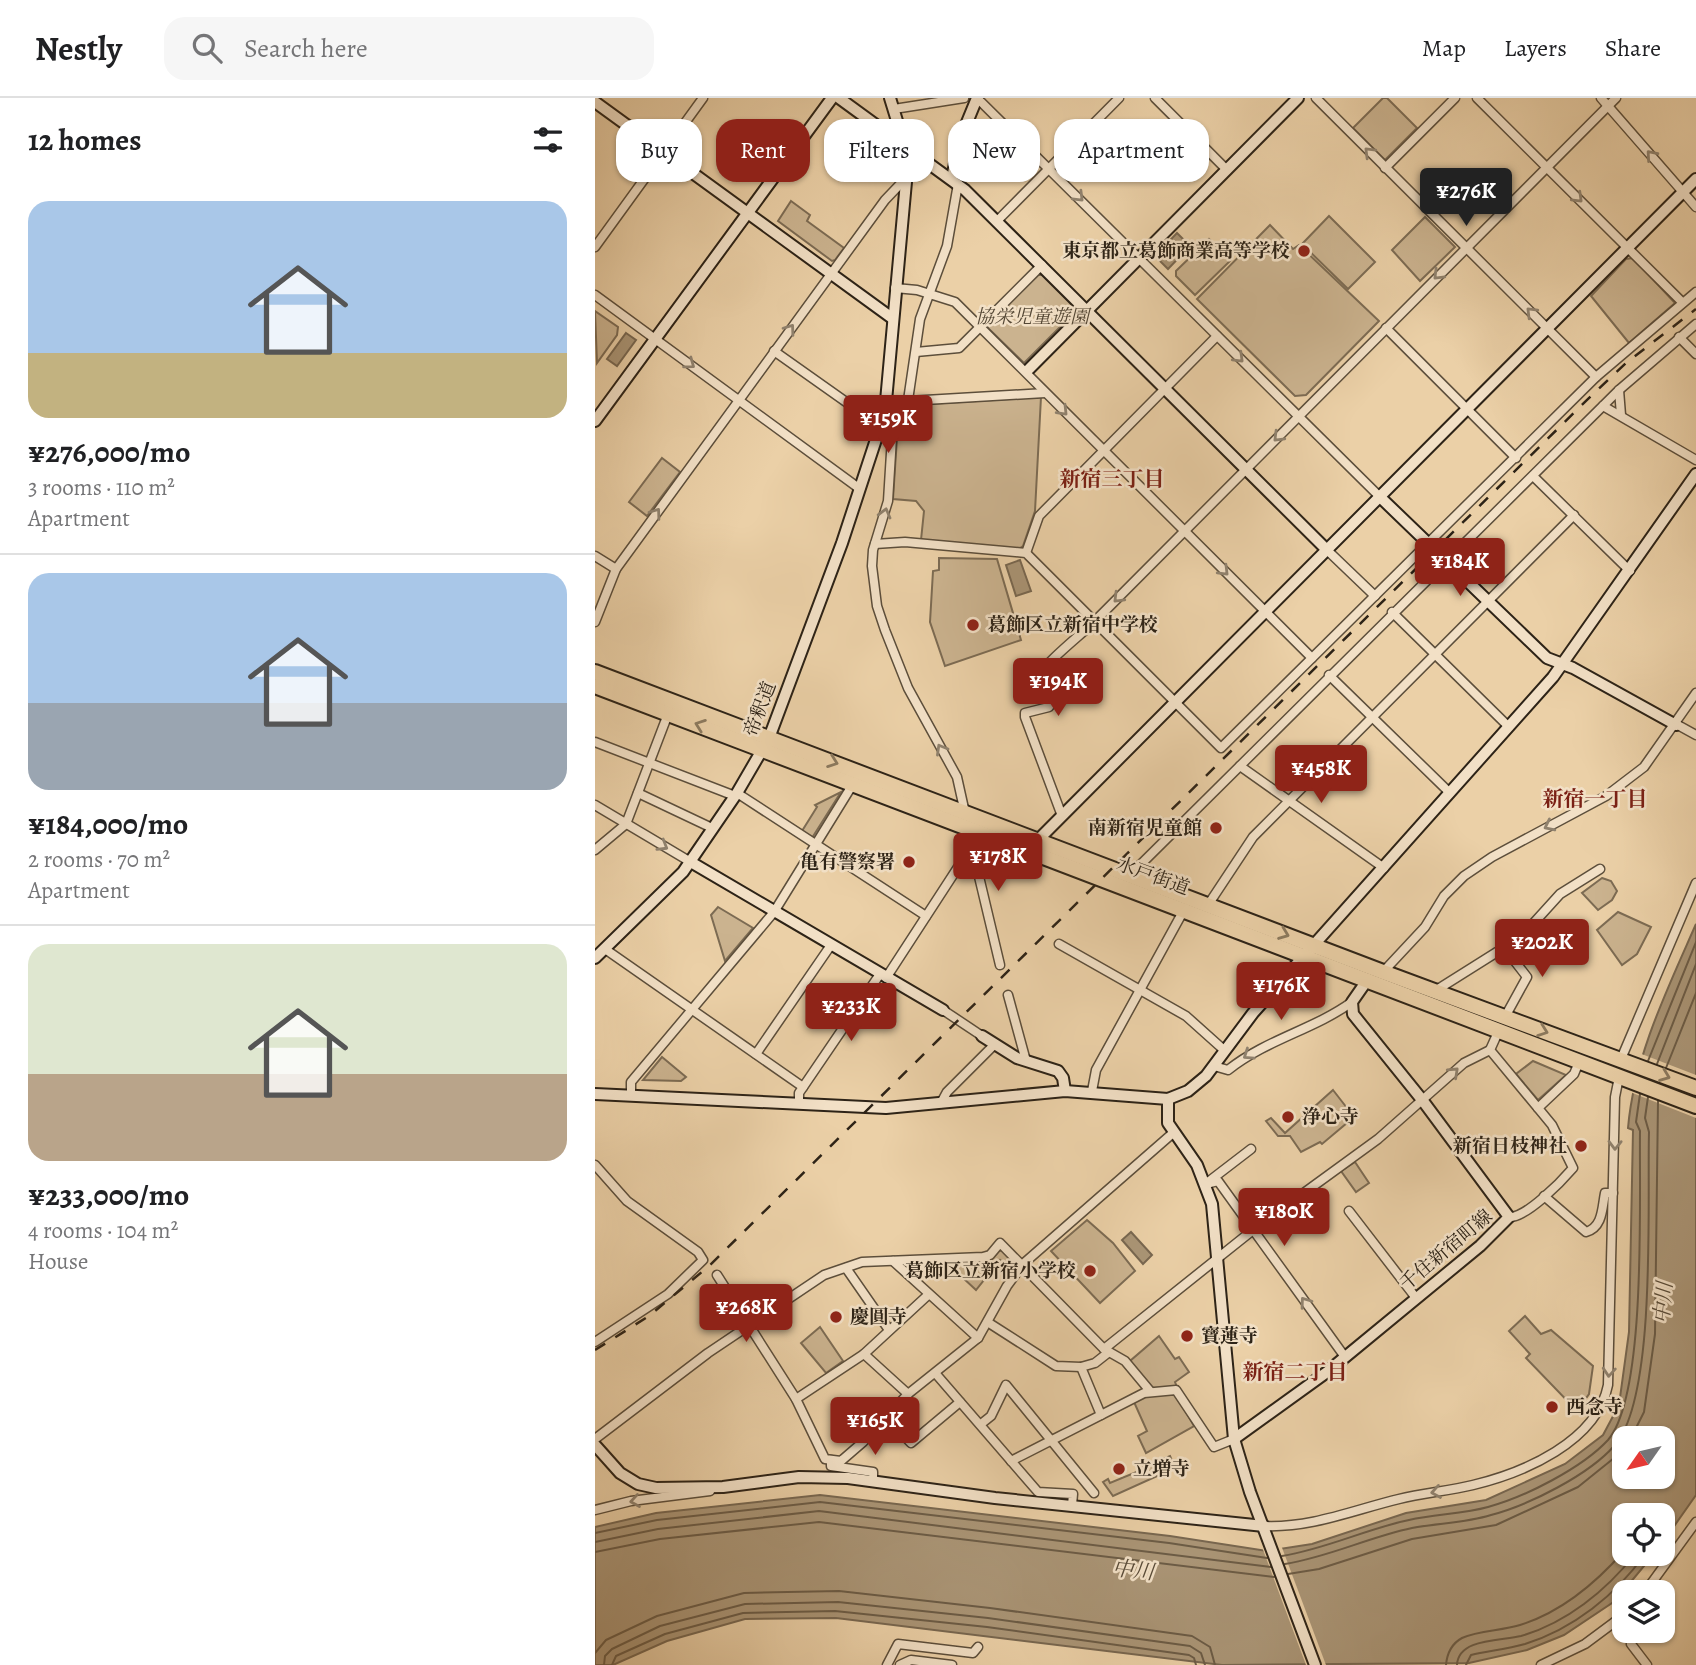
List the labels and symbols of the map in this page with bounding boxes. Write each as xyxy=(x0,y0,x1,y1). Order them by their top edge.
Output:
one-way arrow xyxy=(1365,147,1378,160)
one-way arrow xyxy=(1647,150,1659,163)
pin: ¥276K xyxy=(1417,169,1515,228)
one-way arrow xyxy=(1070,189,1083,202)
one-way arrow xyxy=(1569,189,1582,202)
place label: 東京都立葛飾商業高等学校 xyxy=(1062,238,1290,264)
marker: 東京都立葛飾商業高等学校 xyxy=(1296,243,1312,259)
one-way arrow xyxy=(1434,267,1447,280)
park label: 協栄児童遊園 xyxy=(975,304,1092,330)
one-way arrow xyxy=(1526,308,1539,321)
one-way arrow xyxy=(782,325,794,337)
one-way arrow xyxy=(1231,349,1244,362)
one-way arrow xyxy=(682,356,695,368)
pin: ¥159K xyxy=(839,396,937,455)
one-way arrow xyxy=(1054,403,1067,416)
one-way arrow xyxy=(1273,428,1286,441)
district label: 新宿三丁目 xyxy=(1060,465,1165,493)
one-way arrow xyxy=(876,507,891,519)
one-way arrow xyxy=(648,508,660,521)
pin: ¥184K xyxy=(1411,538,1509,598)
one-way arrow xyxy=(1216,563,1229,576)
one-way arrow xyxy=(1113,590,1126,603)
place label: 葛飾区立新宿中学校 xyxy=(987,612,1158,638)
marker: 葛飾区立新宿中学校 xyxy=(965,617,981,633)
pin: ¥194K xyxy=(1009,658,1107,718)
street label: 帝釈道 xyxy=(738,678,782,740)
one-way arrow xyxy=(694,720,706,734)
one-way arrow xyxy=(937,743,950,756)
pin: ¥458K xyxy=(1272,746,1370,805)
one-way arrow xyxy=(826,754,838,768)
district label: 新宿一丁目 xyxy=(1543,785,1648,813)
place label: 南新宿児童館 xyxy=(1088,815,1202,841)
one-way arrow xyxy=(1544,817,1556,831)
marker: 南新宿児童館 xyxy=(1208,820,1224,836)
pin: ¥178K xyxy=(949,834,1047,893)
one-way arrow xyxy=(656,838,669,851)
place label: 亀有警察署 xyxy=(800,849,895,875)
street label: 水戸街道 xyxy=(1113,851,1193,901)
marker: 亀有警察署 xyxy=(901,854,917,870)
pin: ¥202K xyxy=(1493,920,1591,979)
one-way arrow xyxy=(1278,925,1290,939)
pin: ¥176K xyxy=(1232,962,1330,1022)
pin: ¥233K xyxy=(802,984,900,1043)
one-way arrow xyxy=(1537,1023,1549,1037)
one-way arrow xyxy=(1243,1047,1256,1059)
one-way arrow xyxy=(1658,1067,1670,1081)
one-way arrow xyxy=(1446,1068,1459,1081)
place label: 浄心寺 xyxy=(1302,1104,1359,1130)
marker: 浄心寺 xyxy=(1280,1109,1296,1125)
place label: 新宿日枝神社 xyxy=(1453,1133,1567,1159)
marker: 新宿日枝神社 xyxy=(1573,1138,1589,1154)
one-way arrow xyxy=(1607,1140,1623,1150)
pin: ¥180K xyxy=(1235,1188,1333,1248)
street label: 千住新宿町線 xyxy=(1394,1203,1498,1297)
place label: 葛飾区立新宿小学校 xyxy=(905,1258,1076,1284)
marker: 葛飾区立新宿小学校 xyxy=(1082,1263,1098,1279)
water label: 中川 xyxy=(1647,1279,1679,1325)
pin: ¥268K xyxy=(697,1284,795,1344)
one-way arrow xyxy=(1301,1297,1313,1309)
place label: 慶圓寺 xyxy=(850,1304,907,1330)
marker: 慶圓寺 xyxy=(828,1309,844,1325)
place label: 寶蓮寺 xyxy=(1201,1323,1258,1349)
marker: 寶蓮寺 xyxy=(1179,1328,1195,1344)
district label: 新宿二丁目 xyxy=(1243,1358,1348,1386)
one-way arrow xyxy=(1601,1367,1616,1378)
place label: 西念寺 xyxy=(1566,1394,1623,1420)
pin: ¥165K xyxy=(826,1398,924,1457)
marker: 西念寺 xyxy=(1544,1399,1560,1415)
north arrow xyxy=(1612,1426,1675,1489)
place label: 立増寺 xyxy=(1133,1456,1190,1482)
marker: 立増寺 xyxy=(1111,1461,1127,1477)
one-way arrow xyxy=(1430,1483,1442,1498)
one-way arrow xyxy=(629,1493,641,1508)
water label: 中川 xyxy=(1111,1554,1157,1586)

